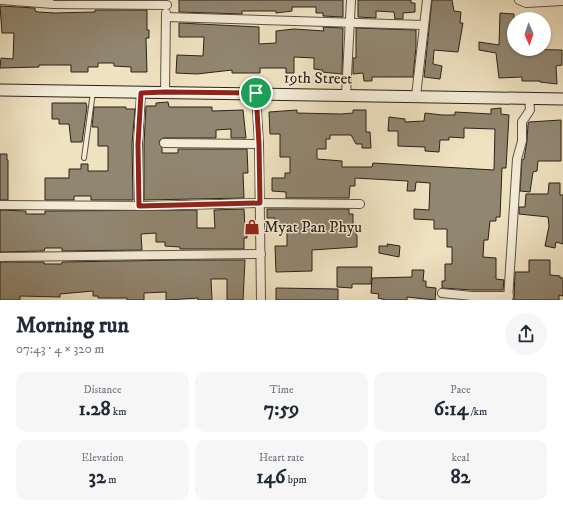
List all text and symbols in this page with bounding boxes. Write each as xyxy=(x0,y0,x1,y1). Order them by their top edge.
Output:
north arrow xyxy=(507,12,551,56)
map controls xyxy=(507,12,551,56)
street label: 19th Street xyxy=(284,67,352,89)
pin xyxy=(239,76,273,110)
icon: arrive xyxy=(245,82,267,104)
place label: Myat Pan Phyu xyxy=(264,217,362,237)
shop icon: Myat Pan Phyu xyxy=(243,218,261,236)
text: Morning run xyxy=(16,312,129,339)
button: share xyxy=(505,313,547,355)
text: 07:43 · 4 × 320 m xyxy=(16,341,104,357)
text: Distance xyxy=(84,383,121,397)
text: Time xyxy=(270,383,293,397)
text: Pace xyxy=(450,383,471,397)
text: 1.28 xyxy=(79,397,110,422)
text: 7:59 xyxy=(264,397,299,422)
text: 6:14 xyxy=(434,397,468,422)
text: km xyxy=(110,405,127,419)
text: /km xyxy=(468,405,487,419)
text: Elevation xyxy=(81,451,124,465)
text: Heart rate xyxy=(259,451,304,465)
text: kcal xyxy=(451,451,470,465)
text: 32 xyxy=(89,465,106,490)
text: 146 xyxy=(256,465,285,490)
text: 82 xyxy=(451,465,470,490)
text: m xyxy=(106,473,116,487)
text: bpm xyxy=(285,473,307,487)

